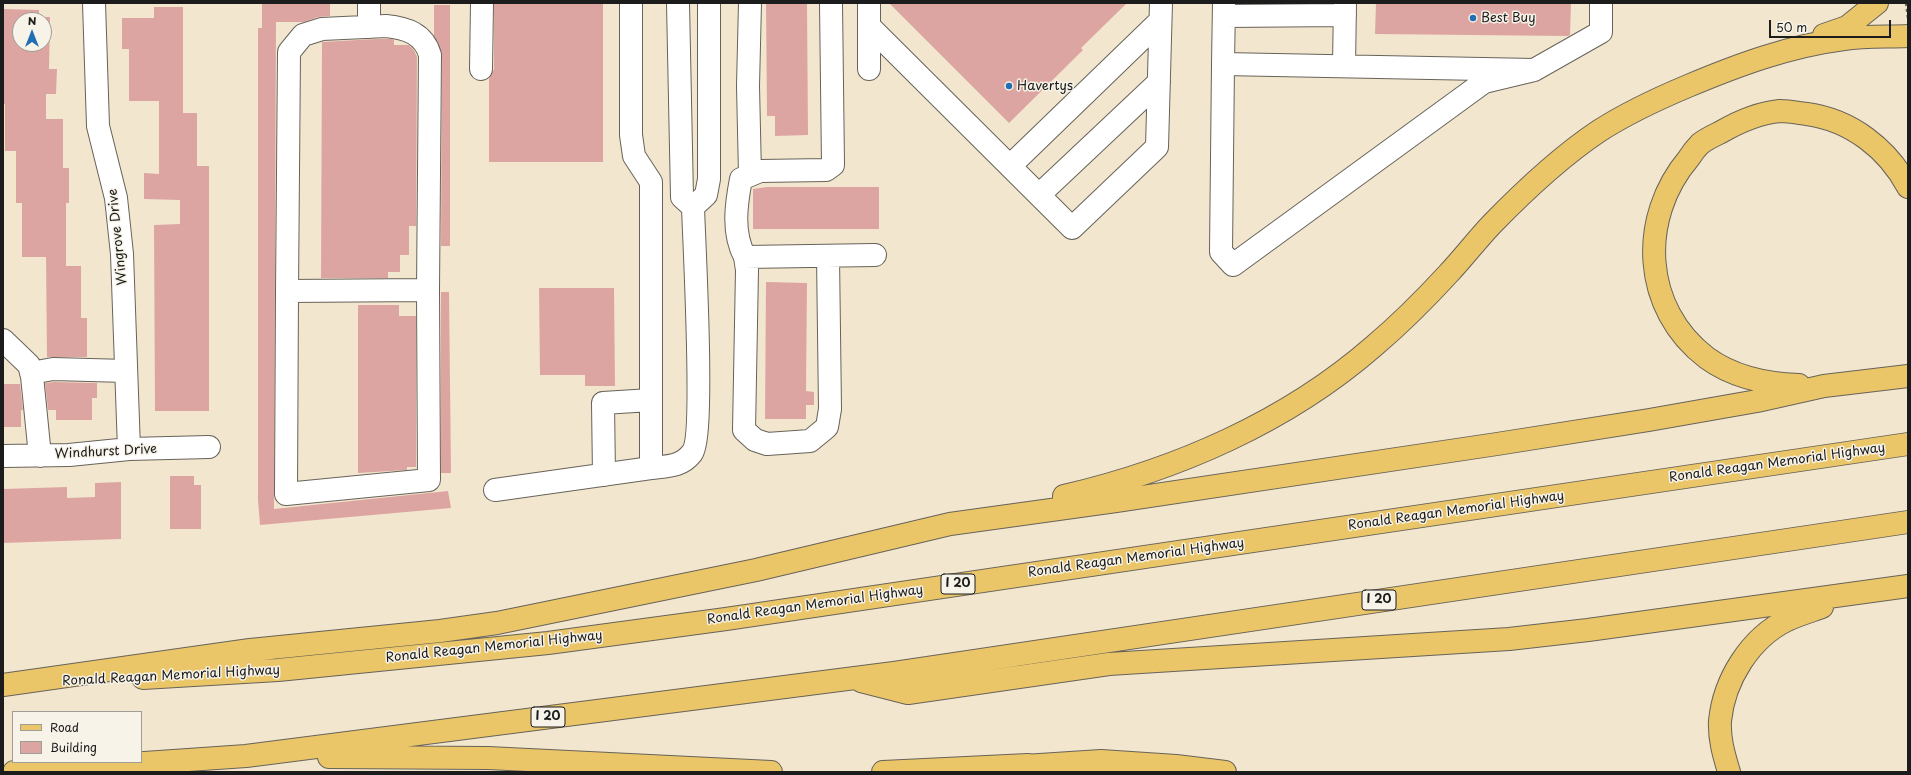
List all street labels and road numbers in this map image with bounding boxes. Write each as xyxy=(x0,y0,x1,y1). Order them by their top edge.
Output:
street label: Wingrove Drive xyxy=(105,188,131,286)
street label: Ronald Reagan Memorial Highway xyxy=(1668,440,1886,486)
street label: Windhurst Drive xyxy=(55,442,157,462)
street label: Ronald Reagan Memorial Highway xyxy=(1347,488,1565,534)
street label: Ronald Reagan Memorial Highway xyxy=(1027,535,1245,581)
road number: I 20 xyxy=(941,574,975,594)
street label: Ronald Reagan Memorial Highway xyxy=(706,582,924,628)
road number: I 20 xyxy=(1362,590,1396,610)
street label: Ronald Reagan Memorial Highway xyxy=(385,628,603,666)
street label: Ronald Reagan Memorial Highway xyxy=(62,663,280,689)
road number: I 20 xyxy=(531,707,565,727)

